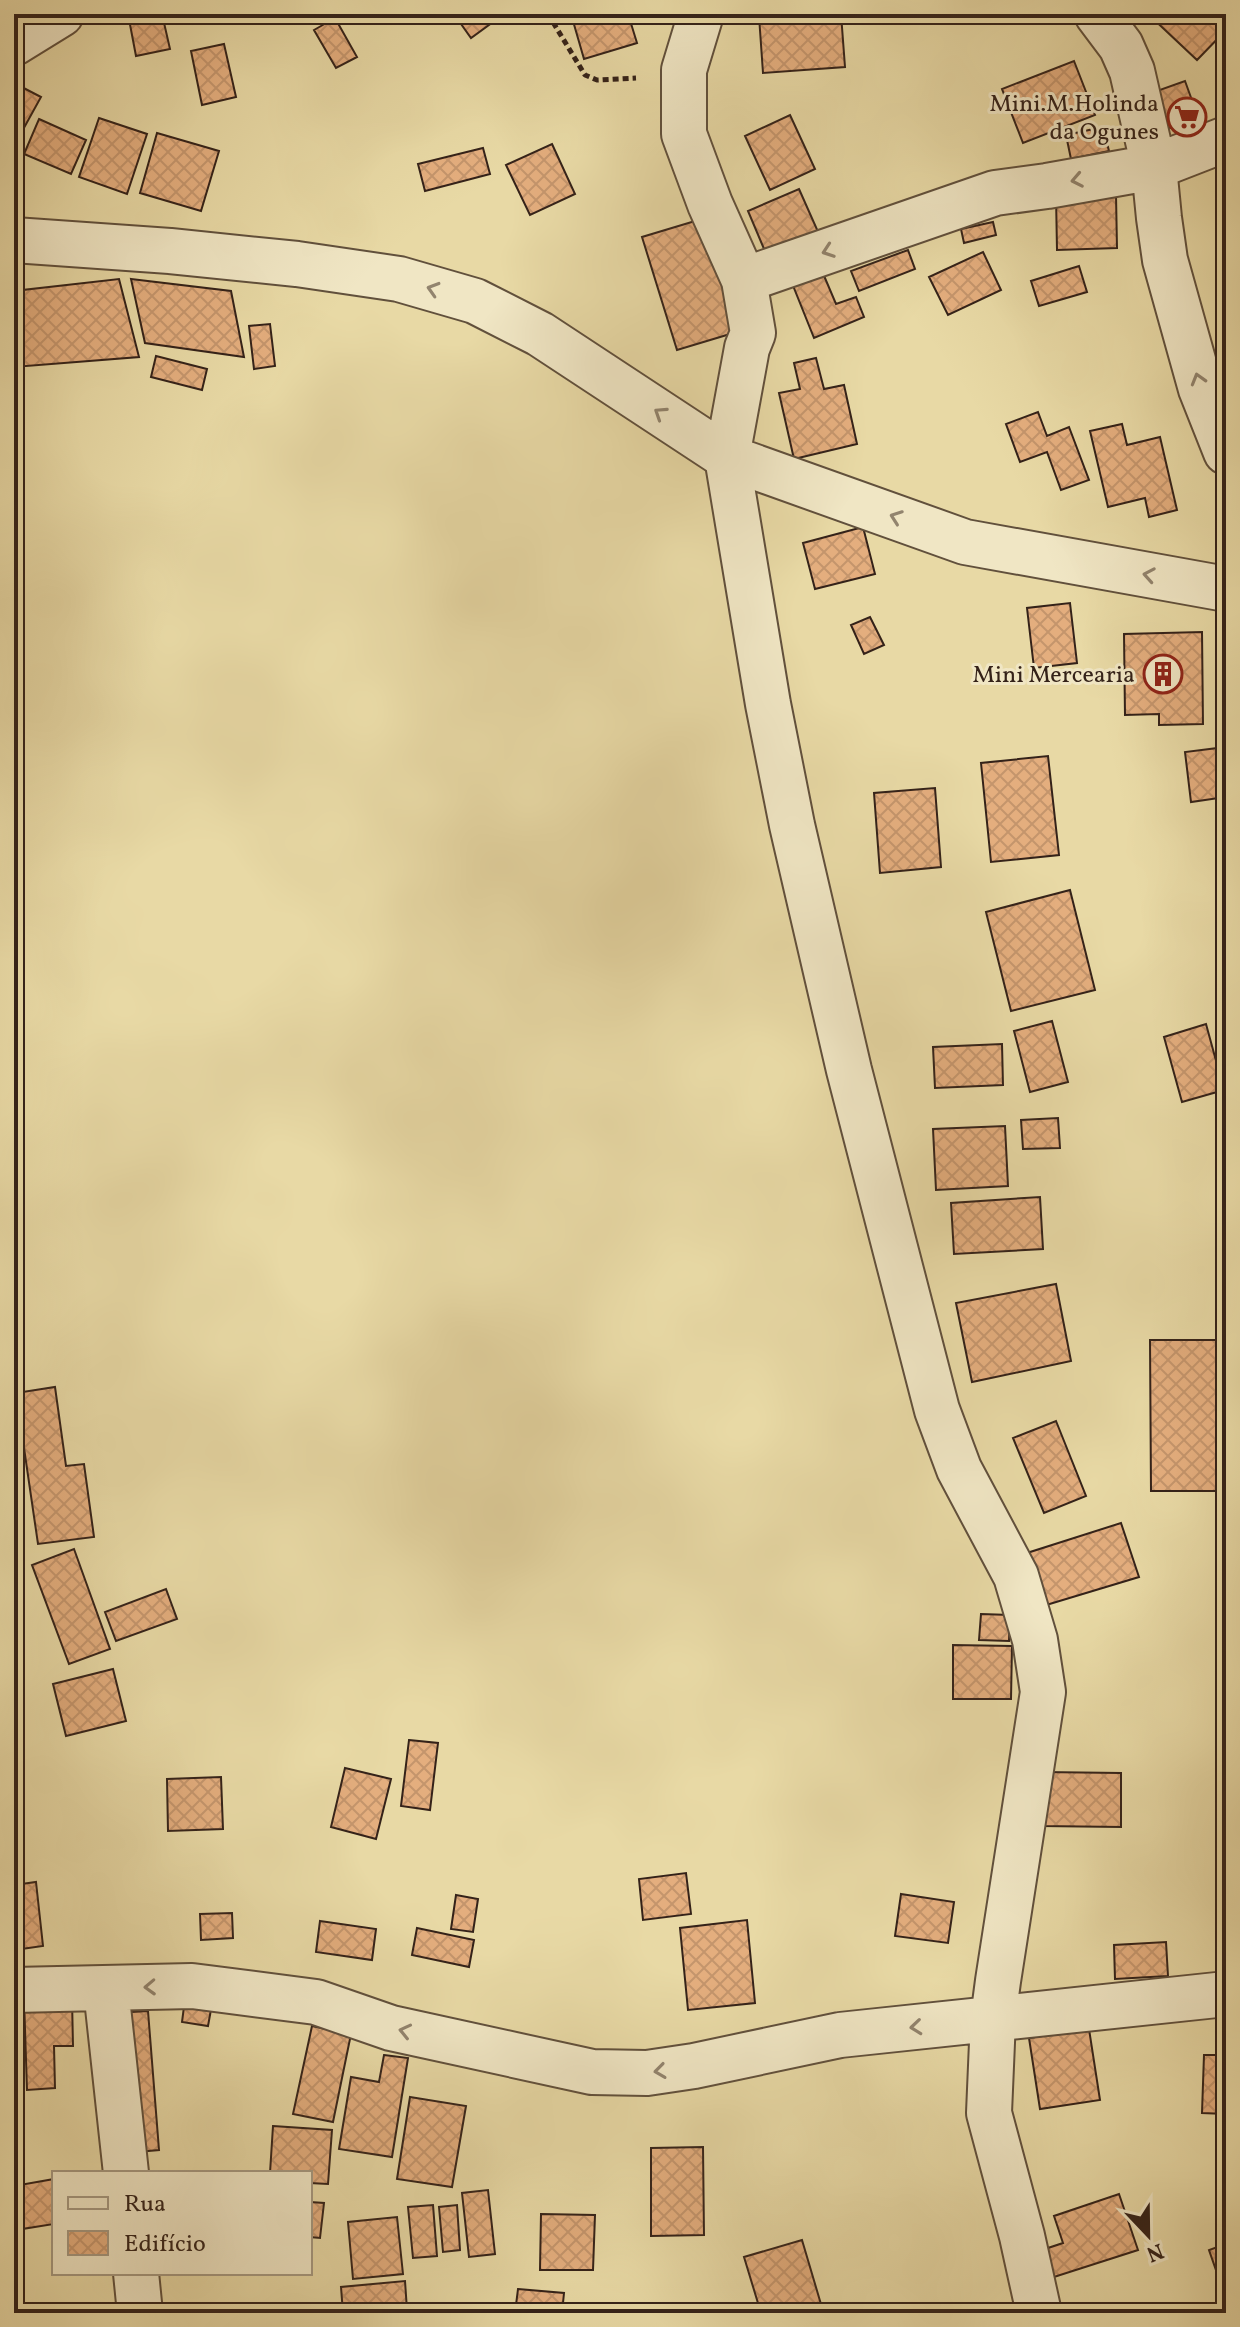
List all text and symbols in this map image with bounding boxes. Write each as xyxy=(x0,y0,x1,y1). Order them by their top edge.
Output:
place label: Mini.M.Holinda da Ogunes xyxy=(989,88,1159,150)
supermarket icon: Mini.M.Holinda da Ogunes xyxy=(1166,96,1208,138)
one-way arrow xyxy=(1071,171,1084,188)
one-way arrow xyxy=(822,242,836,258)
one-way arrow xyxy=(427,282,441,298)
one-way arrow xyxy=(1191,373,1207,387)
one-way arrow xyxy=(654,408,669,423)
one-way arrow xyxy=(890,511,904,527)
one-way arrow xyxy=(1142,568,1156,585)
building icon: Mini Mercearia xyxy=(1142,653,1184,695)
place label: Mini Mercearia xyxy=(972,659,1135,693)
one-way arrow xyxy=(143,1979,156,1996)
one-way arrow xyxy=(909,2018,922,2035)
one-way arrow xyxy=(398,2023,412,2040)
one-way arrow xyxy=(653,2062,667,2079)
legend xyxy=(52,2171,312,2275)
text: Rua xyxy=(124,2188,166,2222)
north arrow xyxy=(1108,2195,1188,2275)
text: Edifício xyxy=(124,2228,206,2262)
text: N xyxy=(1141,2234,1168,2269)

